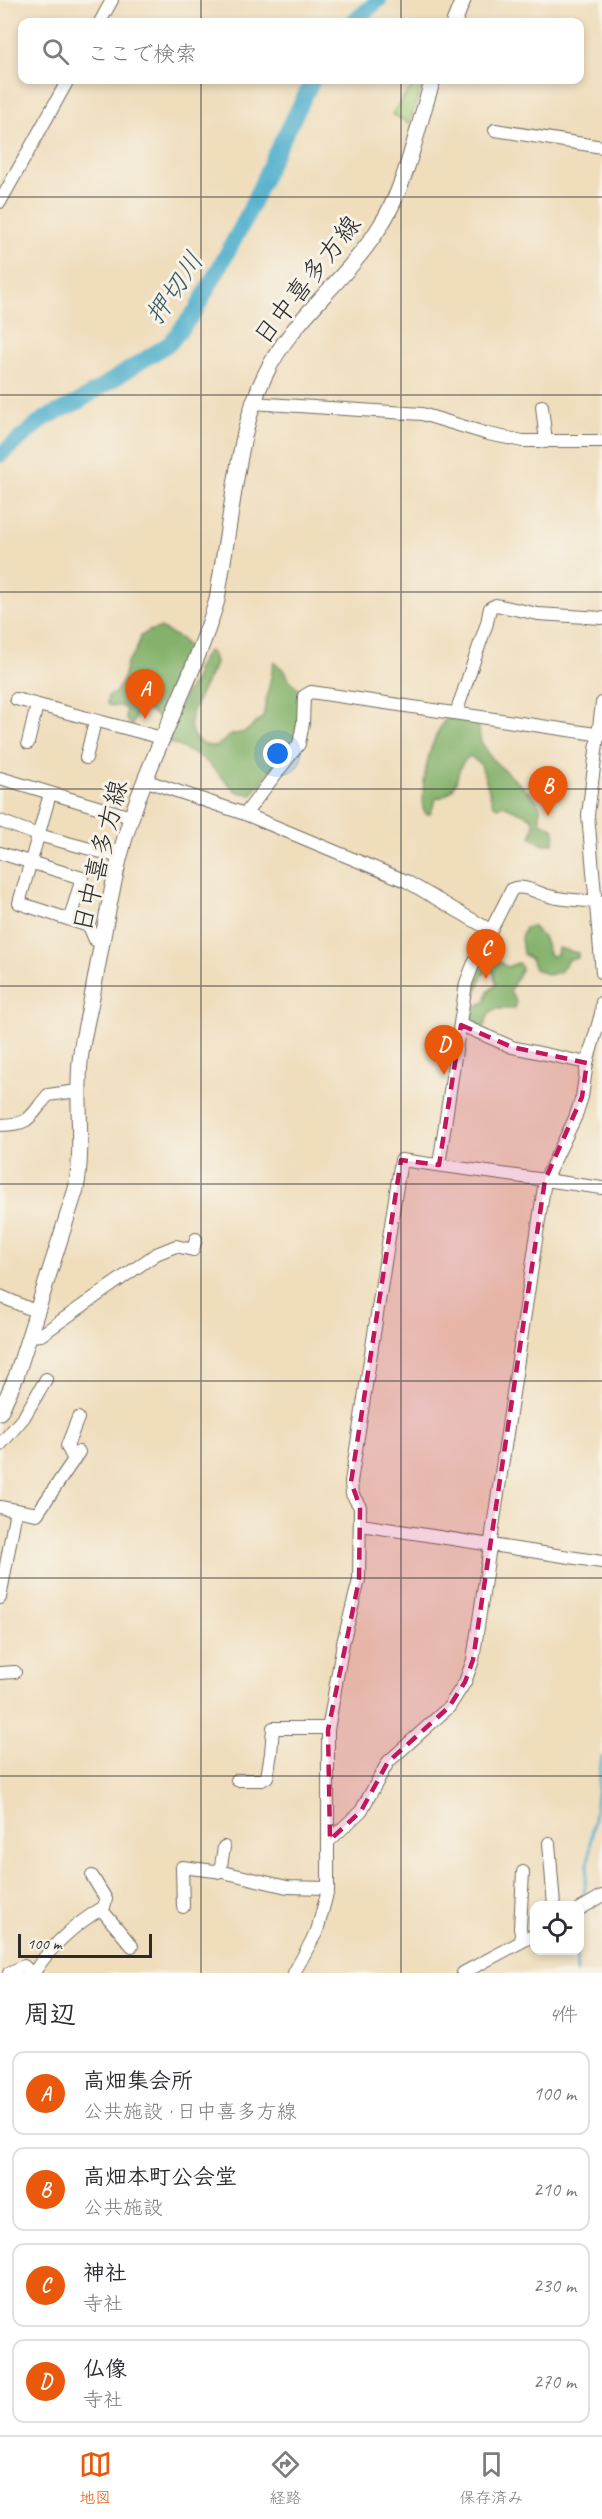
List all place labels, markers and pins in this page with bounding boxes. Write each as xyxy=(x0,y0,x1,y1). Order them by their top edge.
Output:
pin: A xyxy=(126,670,164,719)
pin: B xyxy=(528,766,568,816)
pin: C xyxy=(466,930,506,979)
pin: D xyxy=(424,1026,464,1075)

